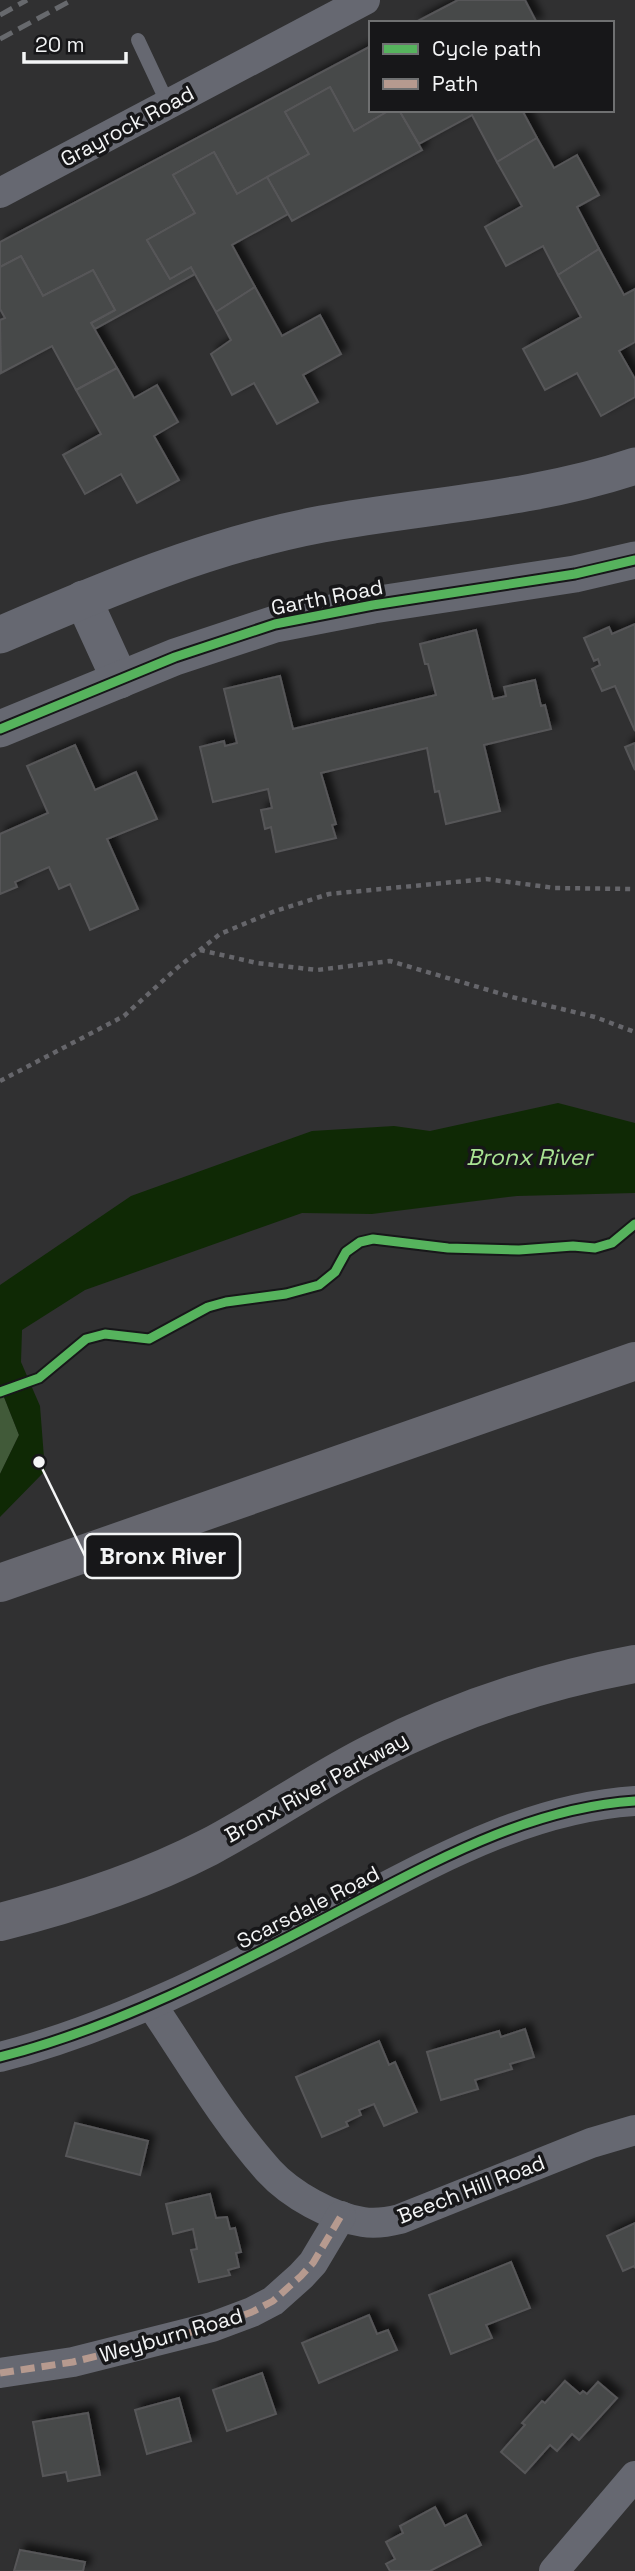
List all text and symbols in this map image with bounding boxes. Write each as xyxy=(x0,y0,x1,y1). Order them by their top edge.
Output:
scale bar xyxy=(24,21,126,65)
legend xyxy=(369,21,614,112)
text: 20 m xyxy=(35,31,85,58)
text: Cycle path xyxy=(432,35,541,62)
text: Path xyxy=(432,70,478,97)
street label: Grayrock Road xyxy=(56,79,198,173)
street label: Garth Road xyxy=(269,573,385,621)
water label: Bronx River xyxy=(466,1142,594,1172)
callout: Bronx River xyxy=(85,1534,240,1578)
text: Bronx River xyxy=(100,1541,226,1571)
street label: Bronx River Parkway xyxy=(220,1725,412,1849)
street label: Scarsdale Road xyxy=(232,1859,384,1955)
street label: Beech Hill Road xyxy=(393,2148,549,2230)
street label: Weyburn Road xyxy=(96,2302,246,2368)

